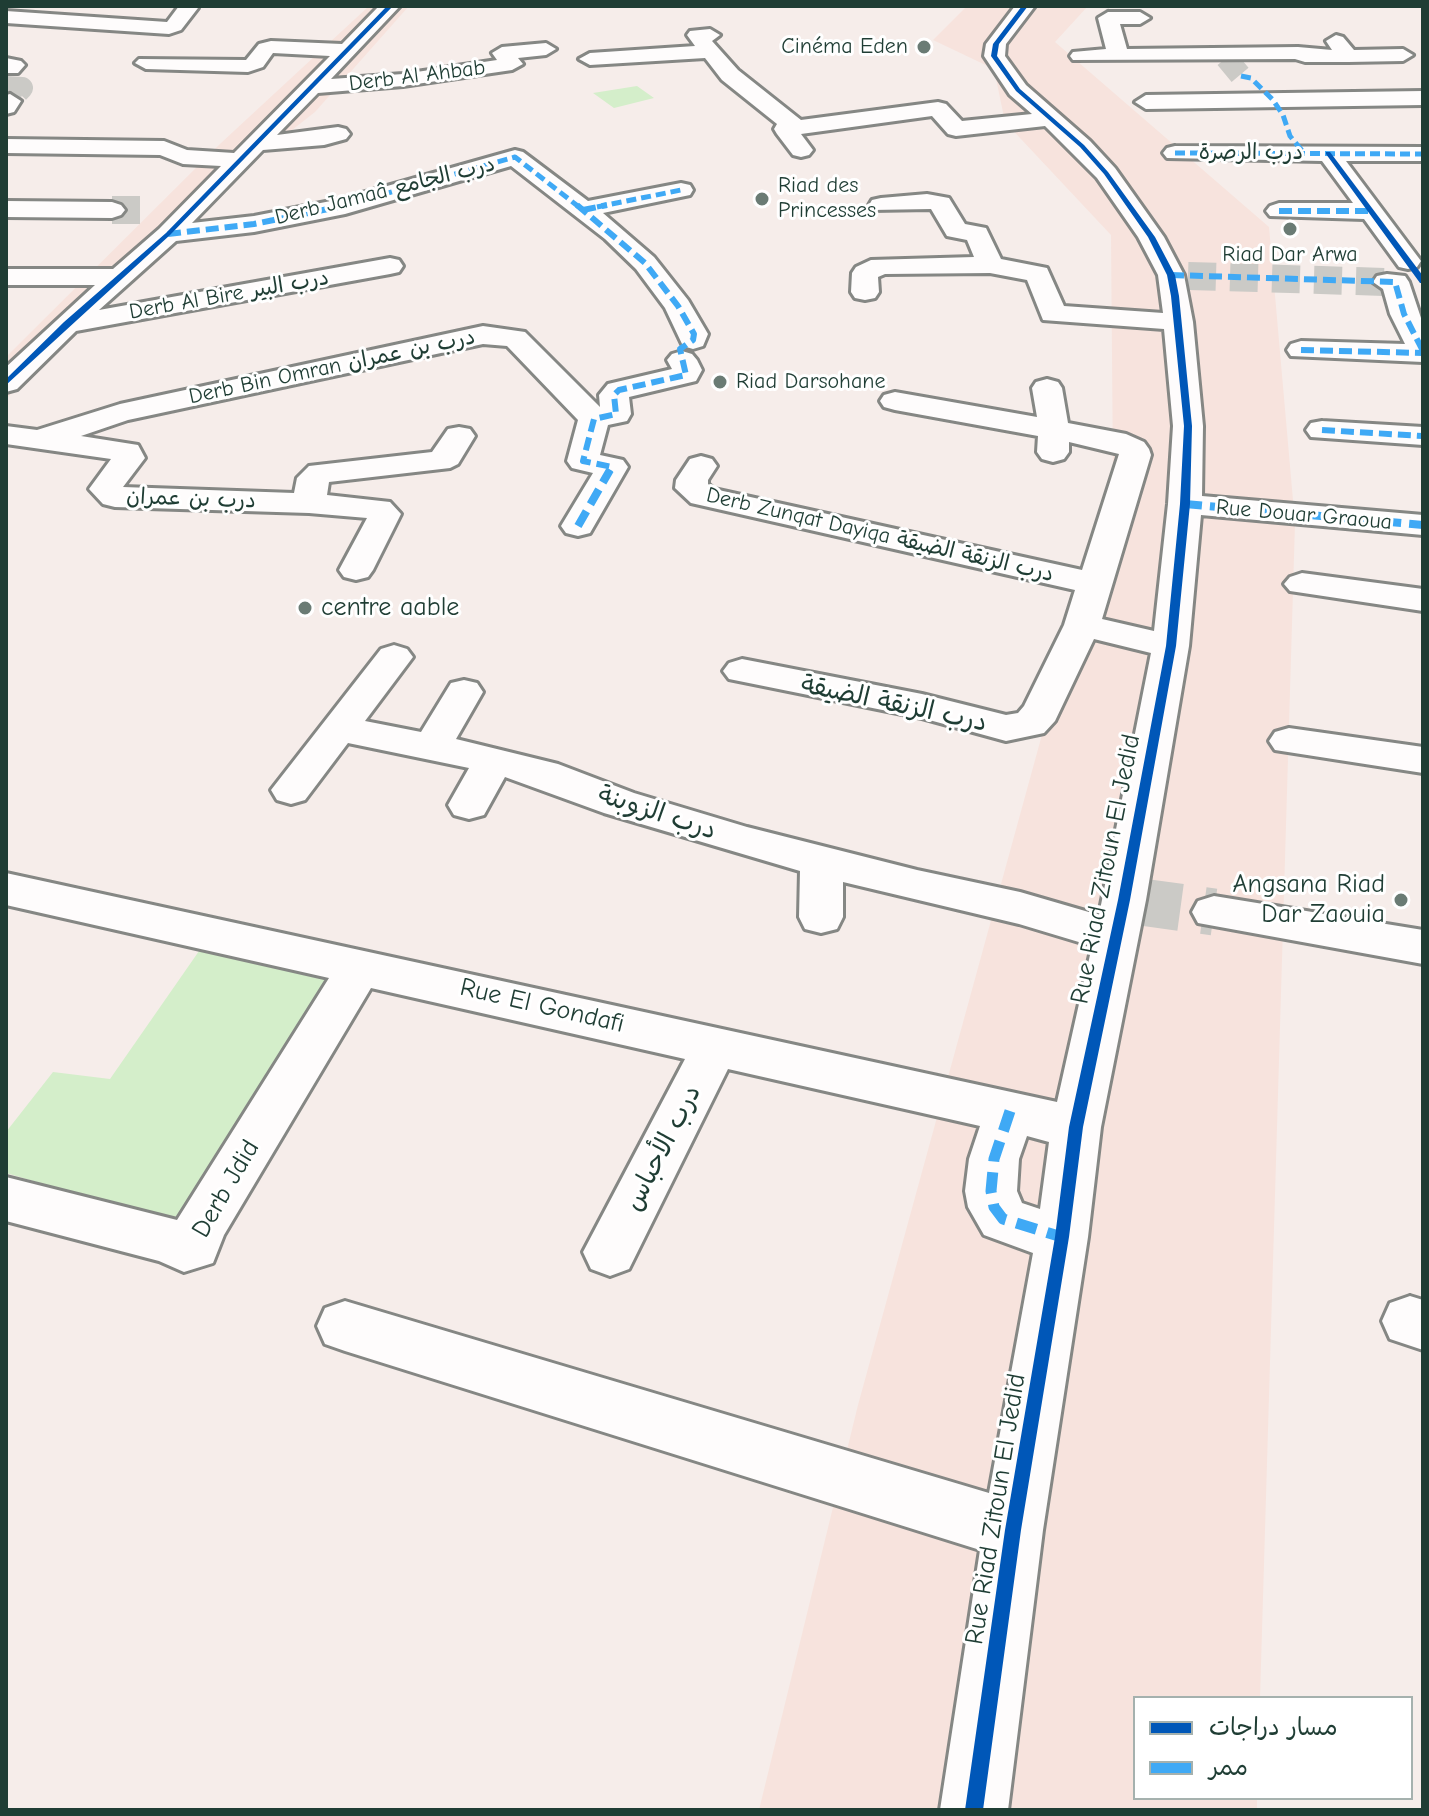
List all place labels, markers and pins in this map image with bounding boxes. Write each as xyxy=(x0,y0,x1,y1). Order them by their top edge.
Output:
place label: Cinéma Eden xyxy=(781,34,908,60)
marker: Cinéma Eden xyxy=(915,38,933,56)
place label: Riad des Princesses xyxy=(778,173,876,224)
marker: Riad des Princesses xyxy=(753,190,771,208)
marker: Riad Dar Arwa xyxy=(1281,220,1299,238)
place label: Riad Dar Arwa xyxy=(1222,242,1358,268)
place label: Riad Darsohane xyxy=(736,369,885,395)
marker: Riad Darsohane xyxy=(711,373,729,391)
place label: centre aable xyxy=(321,592,459,624)
marker: centre aable xyxy=(296,599,314,617)
place label: Angsana Riad Dar Zaouia xyxy=(1233,869,1385,930)
marker: Angsana Riad Dar Zaouia xyxy=(1392,891,1410,909)

